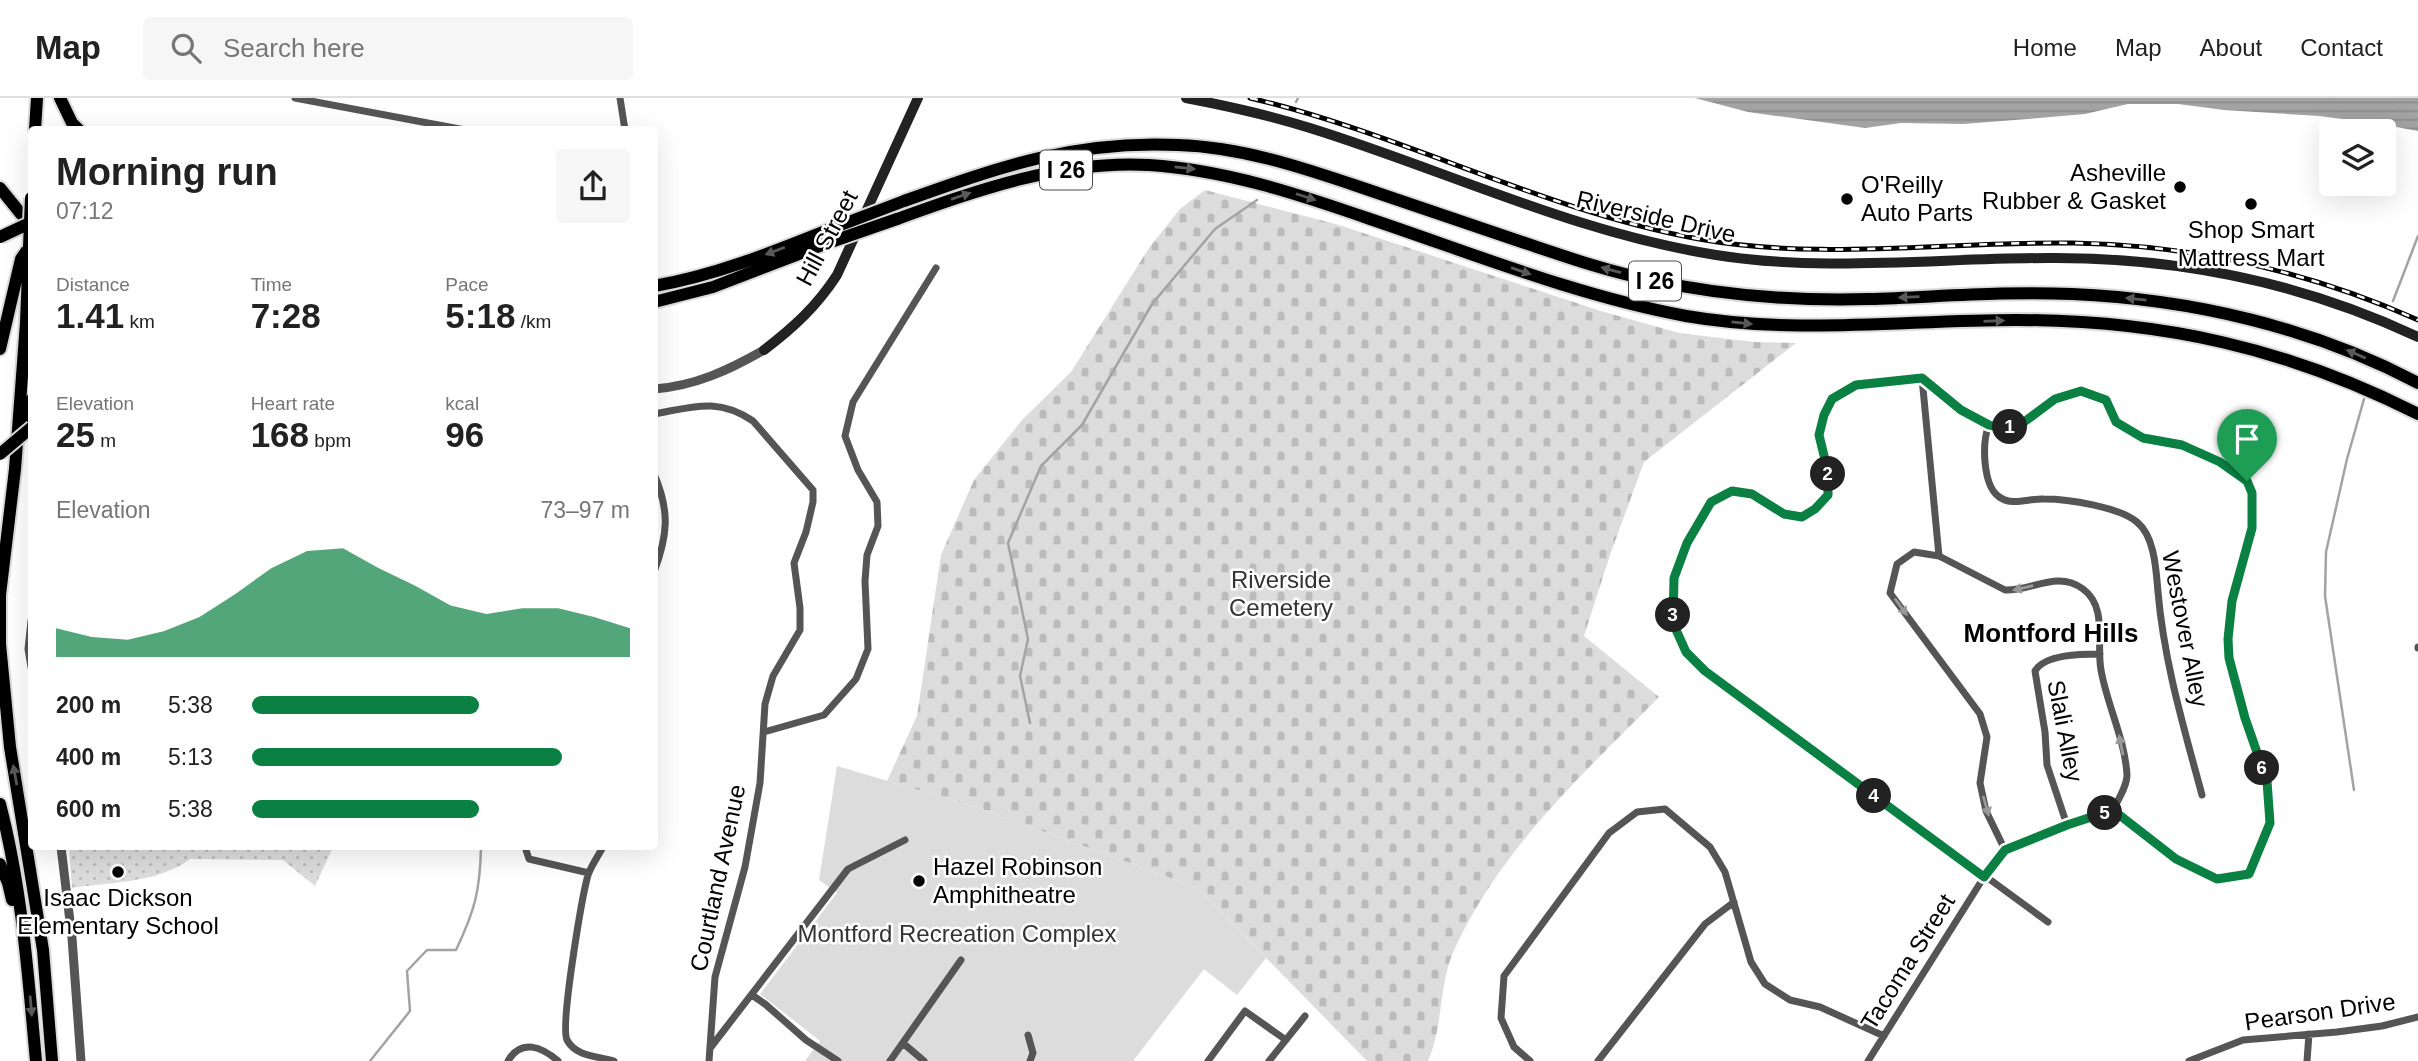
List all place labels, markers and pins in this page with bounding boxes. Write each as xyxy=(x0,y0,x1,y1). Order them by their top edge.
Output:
place label: Asheville Rubber & Gasket xyxy=(1982,159,2166,214)
place label: O'Reilly Auto Parts xyxy=(1861,171,1973,226)
marker: Asheville Rubber & Gasket xyxy=(2172,179,2188,195)
marker: O'Reilly Auto Parts xyxy=(1839,191,1855,207)
marker: Shop Smart Mattress Mart xyxy=(2243,196,2259,212)
place label: Shop Smart Mattress Mart xyxy=(2178,216,2325,271)
pin xyxy=(2217,409,2277,481)
pin: 1 xyxy=(1993,410,2028,444)
pin: 2 xyxy=(1811,456,1846,492)
pin: 3 xyxy=(1656,598,1690,632)
pin: 6 xyxy=(2244,750,2280,786)
pin: 4 xyxy=(1856,778,1892,814)
pin: 5 xyxy=(2088,796,2122,830)
place label: Hazel Robinson Amphitheatre xyxy=(933,853,1102,908)
marker: Isaac Dickson Elementary School xyxy=(110,864,126,880)
marker: Hazel Robinson Amphitheatre xyxy=(911,873,927,889)
place label: Isaac Dickson Elementary School xyxy=(17,884,219,939)

